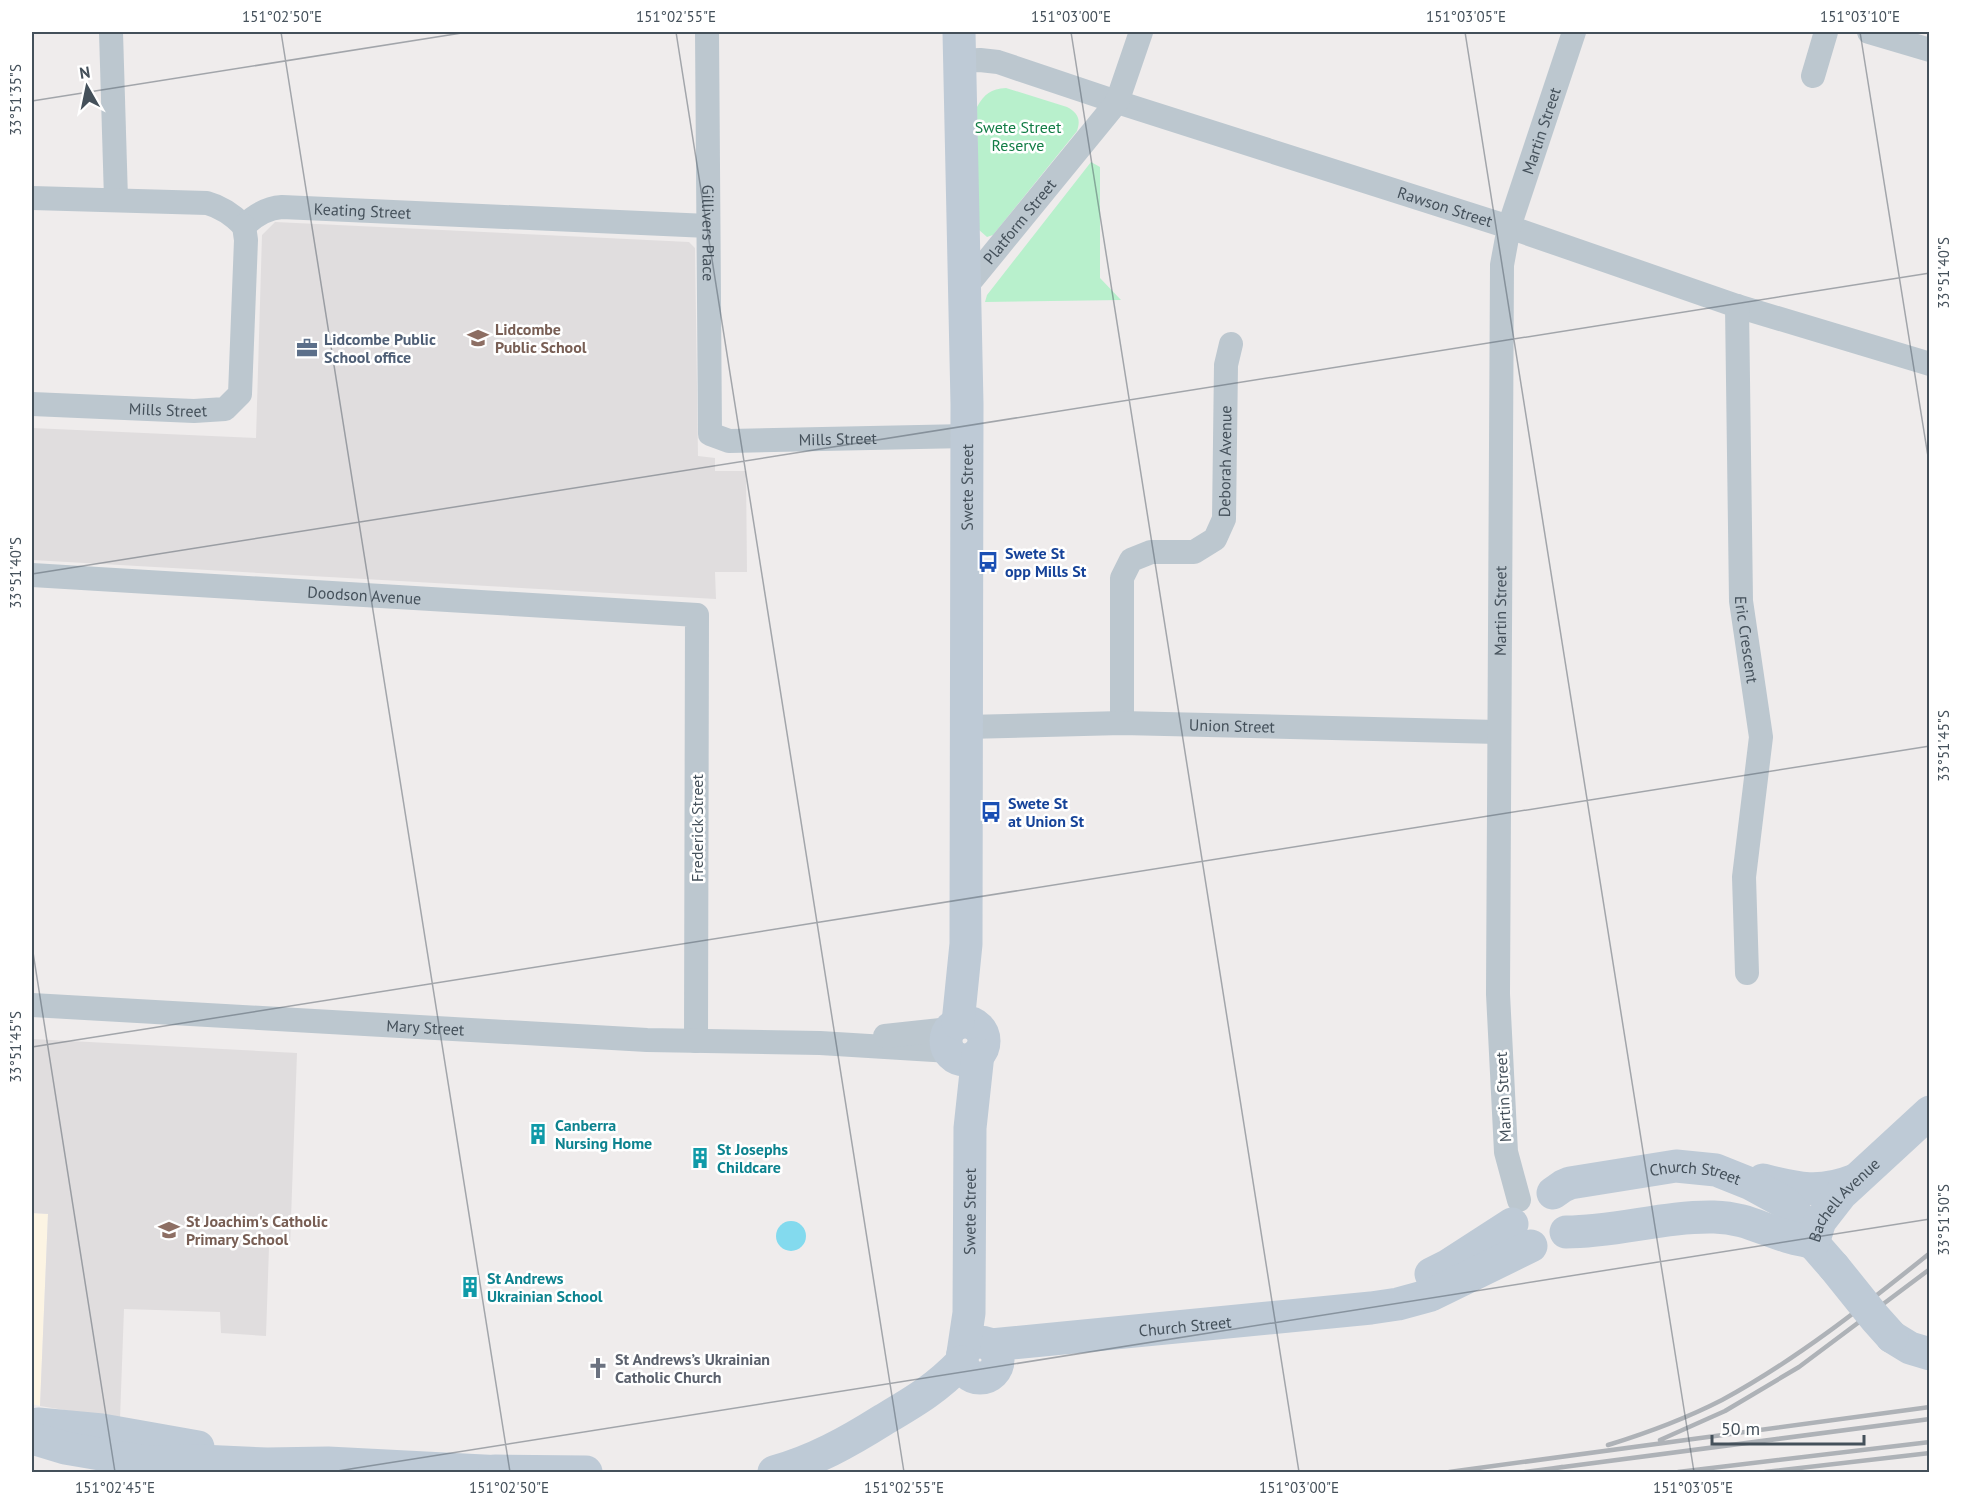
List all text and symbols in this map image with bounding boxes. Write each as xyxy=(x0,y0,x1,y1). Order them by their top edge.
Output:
text: 151°02'50"E xyxy=(242,7,322,26)
text: 151°02'55"E xyxy=(636,7,716,26)
text: 151°03'00"E xyxy=(1031,7,1111,26)
text: 151°03'05"E xyxy=(1426,7,1506,26)
text: 151°03'10"E xyxy=(1820,7,1900,26)
north arrow xyxy=(57,57,117,117)
text: N xyxy=(78,61,91,83)
text: 33°51'35"S xyxy=(6,64,25,136)
street label: Martin Street xyxy=(1517,84,1565,177)
park label: Swete Street Reserve xyxy=(975,117,1062,155)
street label: Platform Street xyxy=(979,174,1060,268)
street label: Rawson Street xyxy=(1395,182,1495,231)
street label: Gillivers Place xyxy=(698,185,719,281)
street label: Keating Street xyxy=(313,198,412,223)
text: 33°51'40"S xyxy=(1934,237,1953,309)
place label: Lidcombe Public School xyxy=(495,319,587,357)
school or university icon: Lidcombe Public School xyxy=(466,326,490,350)
place label: Lidcombe Public School office xyxy=(324,329,436,367)
office icon: Lidcombe Public School office xyxy=(295,336,319,360)
street label: Mills Street xyxy=(128,398,208,421)
street label: Deborah Avenue xyxy=(1214,405,1235,517)
street label: Mills Street xyxy=(798,428,878,450)
street label: Swete Street xyxy=(957,443,977,531)
text: 33°51'40"S xyxy=(6,537,25,609)
place label: Swete St opp Mills St xyxy=(1005,543,1087,581)
bus stop icon: Swete St opp Mills St xyxy=(976,550,1000,574)
street label: Martin Street xyxy=(1490,565,1510,656)
street label: Doodson Avenue xyxy=(307,582,422,608)
street label: Eric Crescent xyxy=(1731,596,1763,685)
text: 33°51'45"S xyxy=(1934,710,1953,782)
street label: Union Street xyxy=(1189,715,1276,737)
street label: Frederick Street xyxy=(687,774,707,882)
place label: Swete St at Union St xyxy=(1008,793,1084,831)
bus stop icon: Swete St at Union St xyxy=(979,800,1003,824)
text: 33°51'45"S xyxy=(6,1011,25,1083)
street label: Mary Street xyxy=(386,1015,466,1040)
street label: Martin Street xyxy=(1491,1051,1515,1143)
place label: Canberra Nursing Home xyxy=(555,1115,652,1153)
building icon: Canberra Nursing Home xyxy=(526,1122,550,1146)
place label: St Josephs Childcare xyxy=(717,1139,788,1177)
building icon: St Josephs Childcare xyxy=(688,1146,712,1170)
street label: Bachell Avenue xyxy=(1804,1153,1884,1244)
street label: Church Street xyxy=(1648,1156,1745,1189)
street label: Swete Street xyxy=(959,1167,980,1255)
text: 33°51'50"S xyxy=(1934,1184,1953,1256)
place label: St Joachim's Catholic Primary School xyxy=(186,1211,328,1249)
school or university icon: St Joachim's Catholic Primary School xyxy=(157,1218,181,1242)
place label: St Andrews Ukrainian School xyxy=(487,1268,603,1306)
building icon: St Andrews Ukrainian School xyxy=(458,1275,482,1299)
street label: Church Street xyxy=(1138,1312,1233,1341)
place label: St Andrews’s Ukrainian Catholic Church xyxy=(615,1349,770,1387)
church icon: St Andrews’s Ukrainian Catholic Church xyxy=(586,1356,610,1380)
scale bar xyxy=(1712,1408,1864,1446)
text: 50 m xyxy=(1721,1417,1760,1440)
text: 151°02'45"E xyxy=(75,1478,155,1497)
text: 151°02'50"E xyxy=(469,1478,549,1497)
text: 151°02'55"E xyxy=(864,1478,944,1497)
text: 151°03'00"E xyxy=(1259,1478,1339,1497)
text: 151°03'05"E xyxy=(1653,1478,1733,1497)

